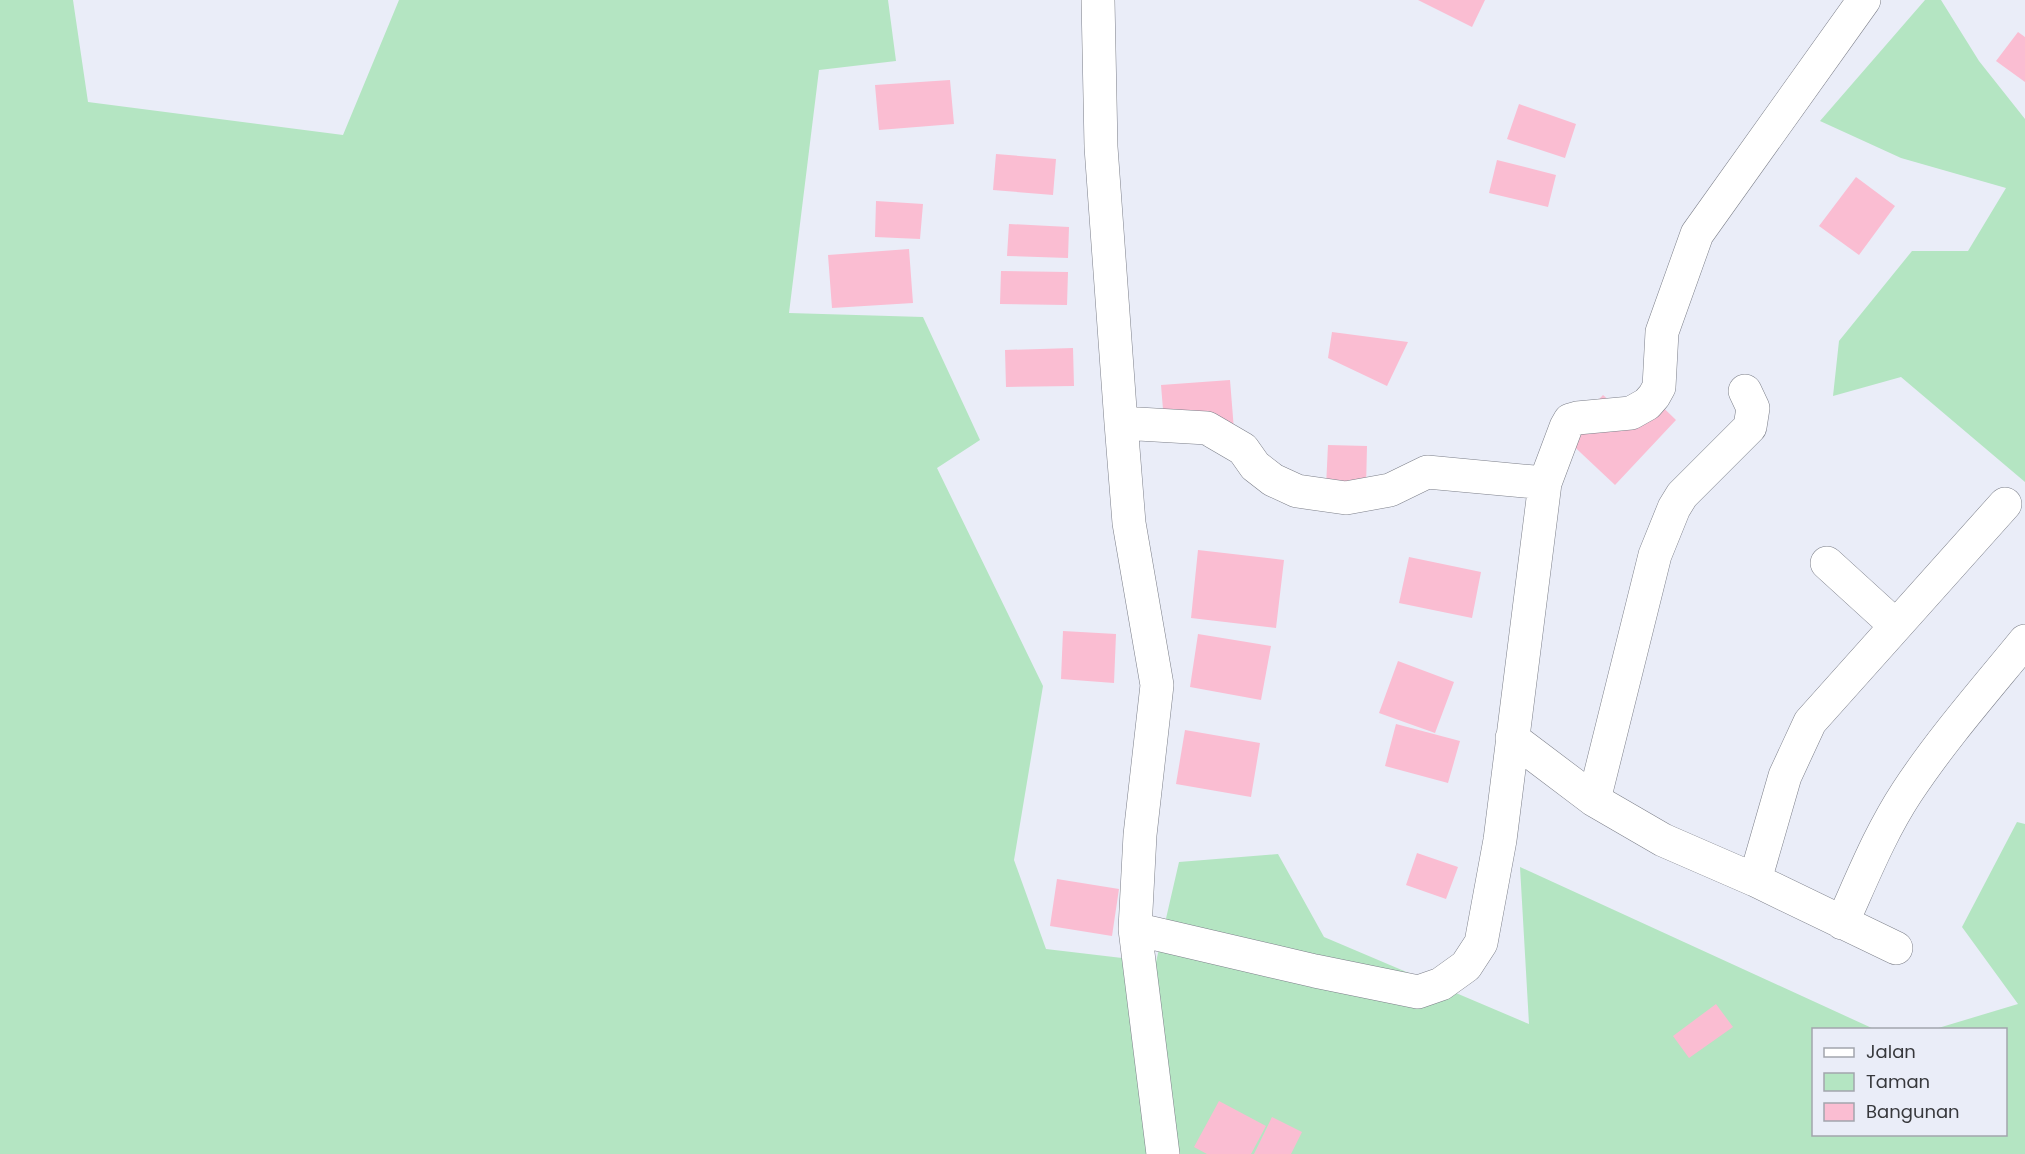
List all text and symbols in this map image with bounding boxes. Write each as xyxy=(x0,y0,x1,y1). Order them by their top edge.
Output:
legend xyxy=(1812,1028,2007,1136)
text: Jalan xyxy=(1866,1039,1916,1064)
text: Taman xyxy=(1866,1069,1930,1094)
text: Bangunan xyxy=(1866,1099,1960,1124)

